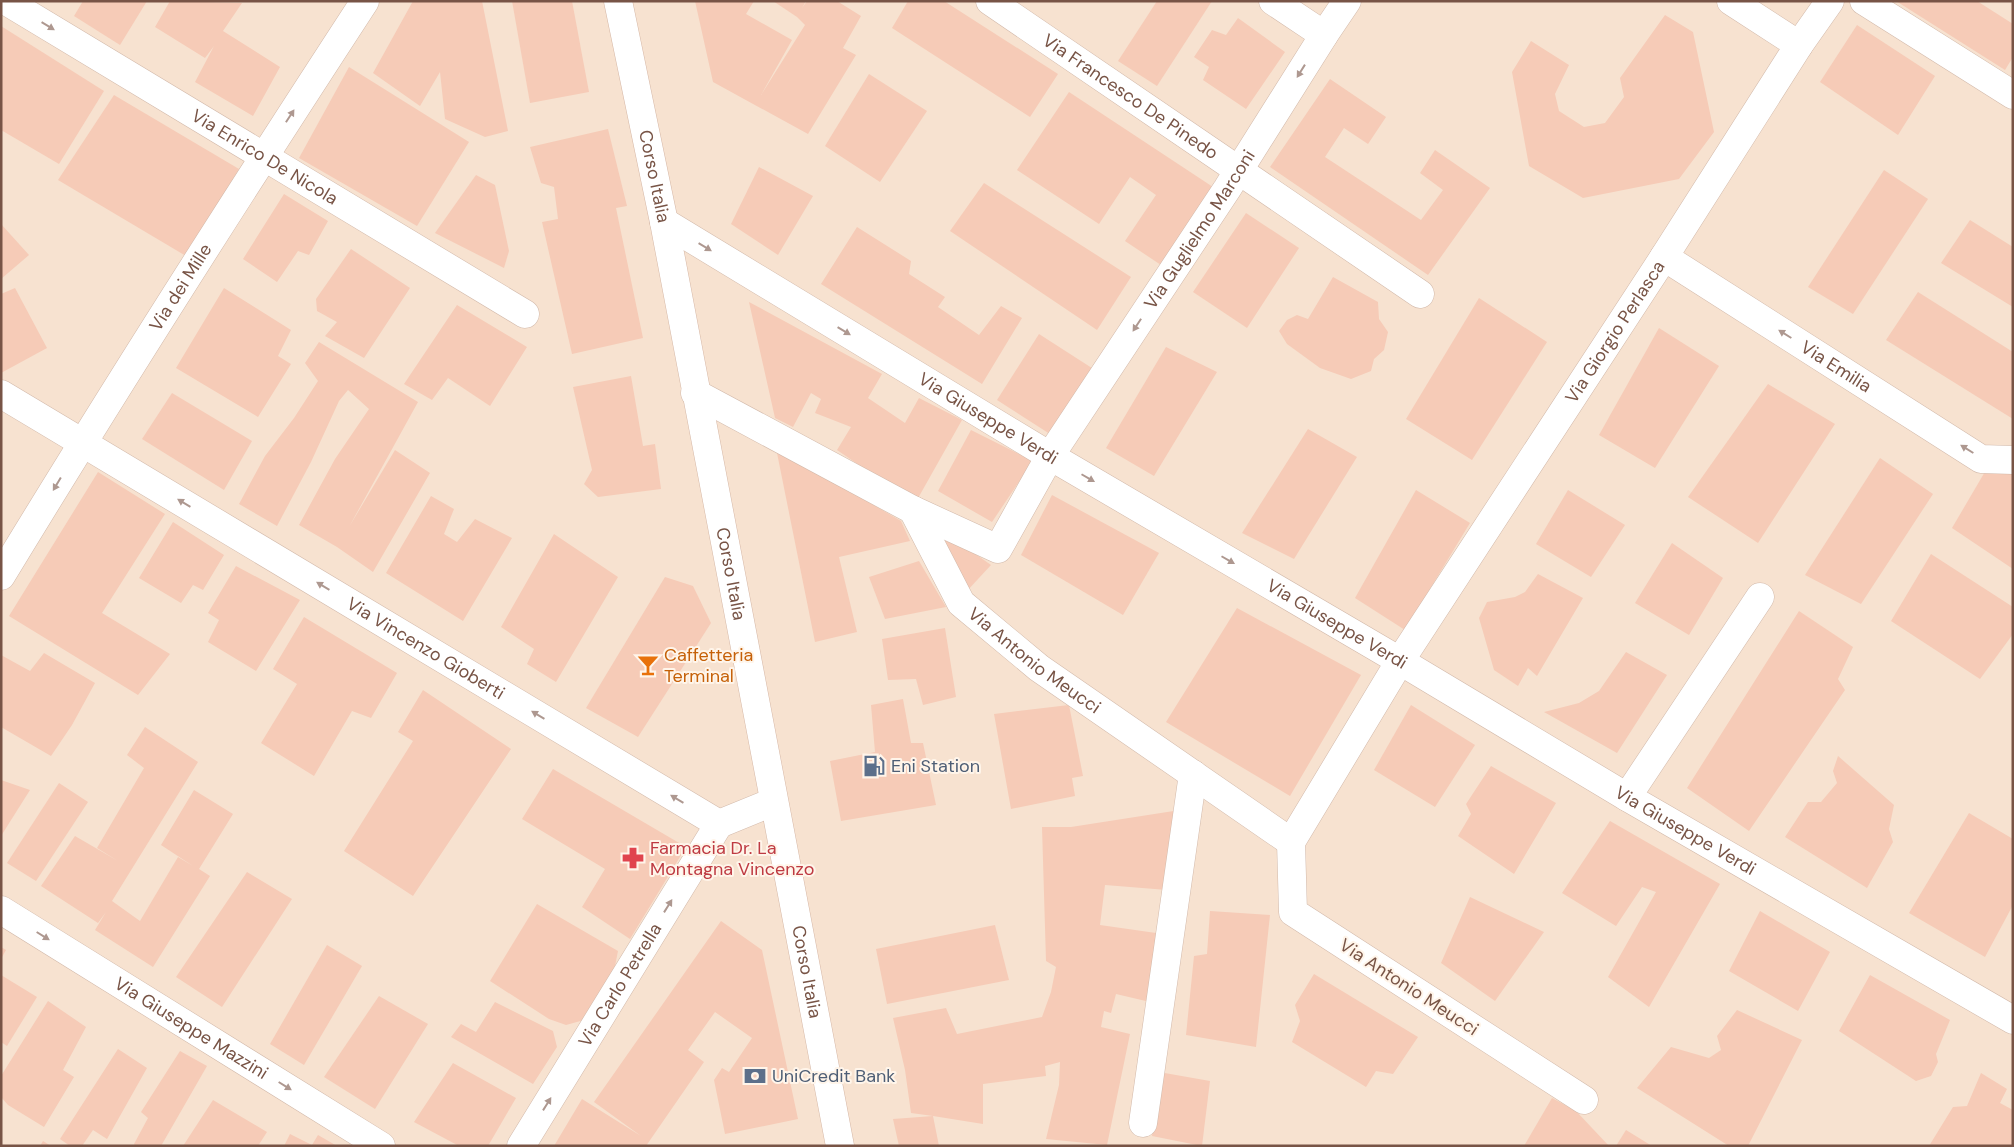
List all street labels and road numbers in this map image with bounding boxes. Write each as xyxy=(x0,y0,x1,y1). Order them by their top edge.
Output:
street label: Via Francesco De Pinedo xyxy=(1038,28,1223,165)
street label: Via Enrico De Nicola xyxy=(187,103,342,210)
street label: Corso Italia xyxy=(633,128,676,225)
street label: Via Guglielmo Marconi xyxy=(1139,145,1261,314)
street label: Via dei Mille xyxy=(144,239,217,336)
street label: Via Giorgio Perlasca xyxy=(1560,256,1670,408)
street label: Via Emilia xyxy=(1796,335,1876,398)
street label: Via Giuseppe Verdi xyxy=(914,367,1062,470)
street label: Corso Italia xyxy=(710,526,752,622)
street label: Via Giuseppe Verdi xyxy=(1262,574,1412,675)
street label: Via Vincenzo Gioberti xyxy=(342,592,509,705)
street label: Via Antonio Meucci xyxy=(963,602,1106,719)
street label: Via Giuseppe Verdi xyxy=(1610,780,1760,881)
street label: Via Carlo Petrella xyxy=(573,919,667,1051)
street label: Corso Italia xyxy=(786,923,827,1020)
street label: Via Antonio Meucci xyxy=(1335,933,1483,1041)
street label: Via Giuseppe Mazzini xyxy=(110,971,273,1085)

